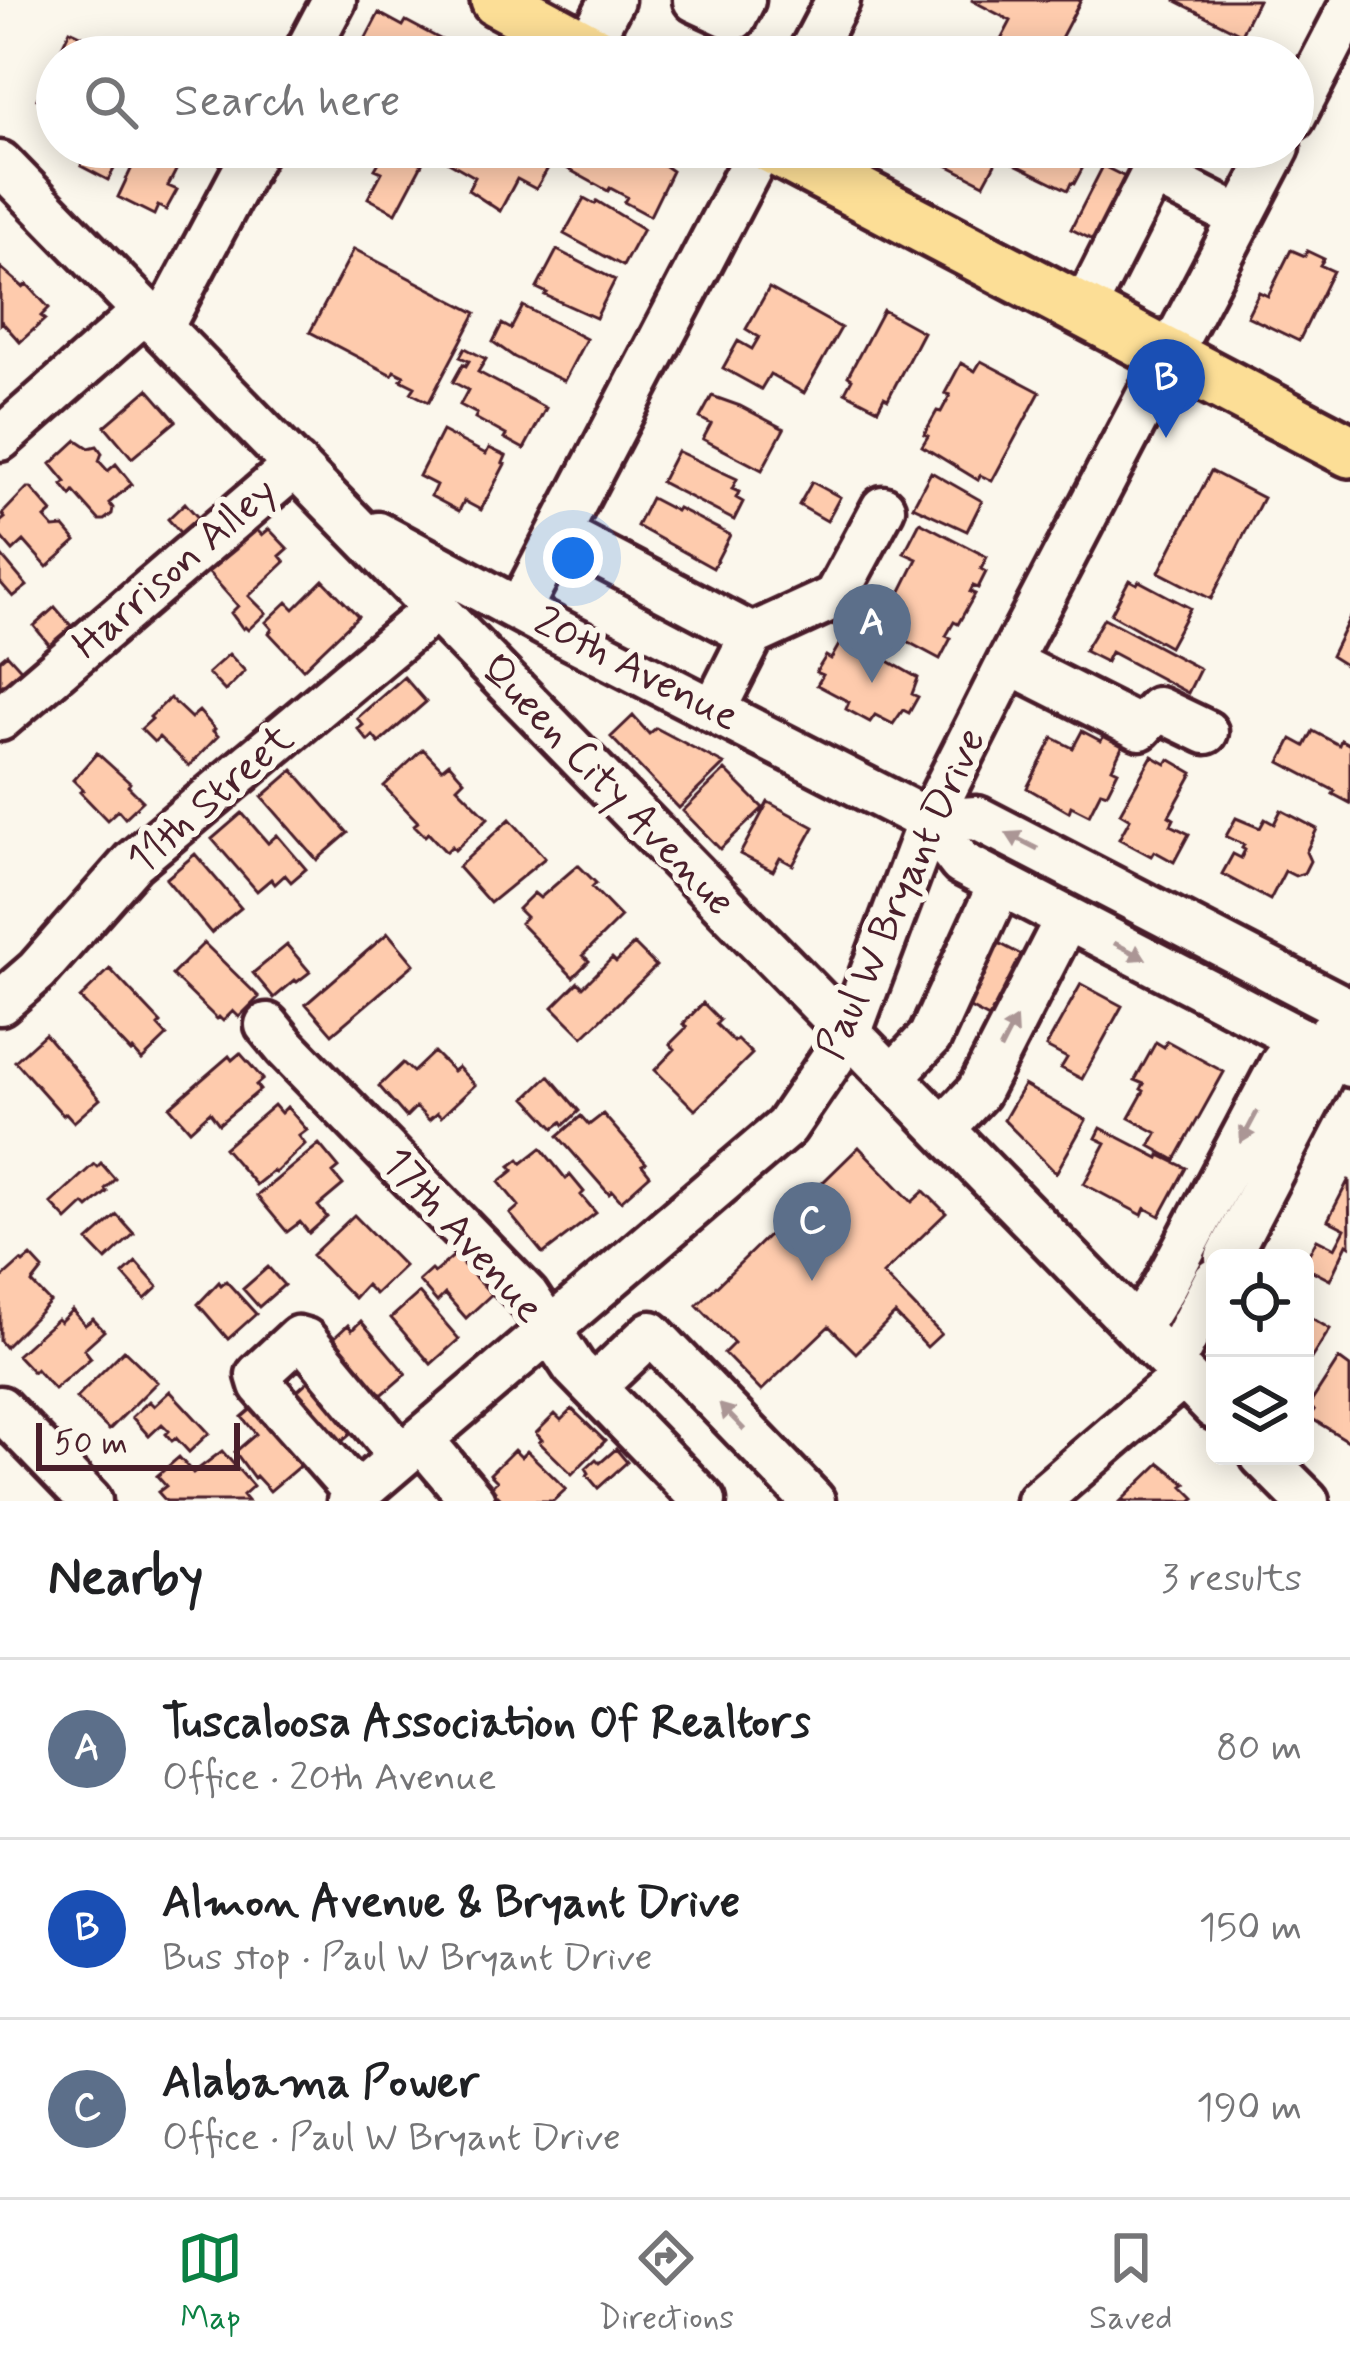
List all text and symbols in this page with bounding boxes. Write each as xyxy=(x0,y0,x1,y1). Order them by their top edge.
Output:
search box xyxy=(36,36,1314,168)
icon: search xyxy=(78,69,144,135)
text: Search here xyxy=(174,73,401,132)
pin: B xyxy=(1127,339,1205,438)
street label: Harrison Alley xyxy=(61,465,289,673)
your location xyxy=(543,528,603,588)
pin: A xyxy=(833,584,911,683)
street label: 20th Avenue xyxy=(524,595,748,745)
street label: Queen City Avenue xyxy=(468,643,746,929)
street label: 11th Street xyxy=(116,712,306,888)
street label: Paul W Bryant Drive xyxy=(804,720,1000,1068)
one-way arrow xyxy=(1005,831,1040,852)
one-way arrow xyxy=(1112,940,1147,960)
one-way arrow xyxy=(998,1016,1018,1051)
one-way arrow xyxy=(1239,1110,1259,1145)
street label: 17th Avenue xyxy=(369,1137,555,1335)
pin: C xyxy=(773,1182,851,1281)
map controls xyxy=(1206,1249,1314,1465)
button: locate xyxy=(1206,1249,1314,1357)
button: layers xyxy=(1206,1357,1314,1465)
one-way arrow xyxy=(718,1403,746,1432)
scale bar xyxy=(36,1417,240,1470)
text: 50 m xyxy=(54,1422,128,1466)
text: Nearby xyxy=(48,1546,203,1612)
text: 3 results xyxy=(1161,1554,1302,1605)
text: Tuscaloosa Association Of Realtors xyxy=(162,1694,811,1753)
text: A xyxy=(74,1723,100,1774)
text: 80 m xyxy=(1216,1723,1302,1774)
text: Office · 20th Avenue xyxy=(162,1753,496,1804)
text: Almon Avenue & Bryant Drive xyxy=(162,1874,740,1933)
text: B xyxy=(75,1903,99,1954)
text: 150 m xyxy=(1199,1903,1302,1954)
text: Bus stop · Paul W Bryant Drive xyxy=(162,1933,653,1984)
text: Alabama Power xyxy=(162,2054,479,2113)
text: C xyxy=(73,2083,101,2134)
text: 190 m xyxy=(1196,2083,1302,2134)
text: Office · Paul W Bryant Drive xyxy=(162,2113,621,2164)
tab: Map xyxy=(177,2225,243,2341)
tab: Directions xyxy=(598,2225,734,2341)
tab: Saved xyxy=(1089,2225,1173,2341)

